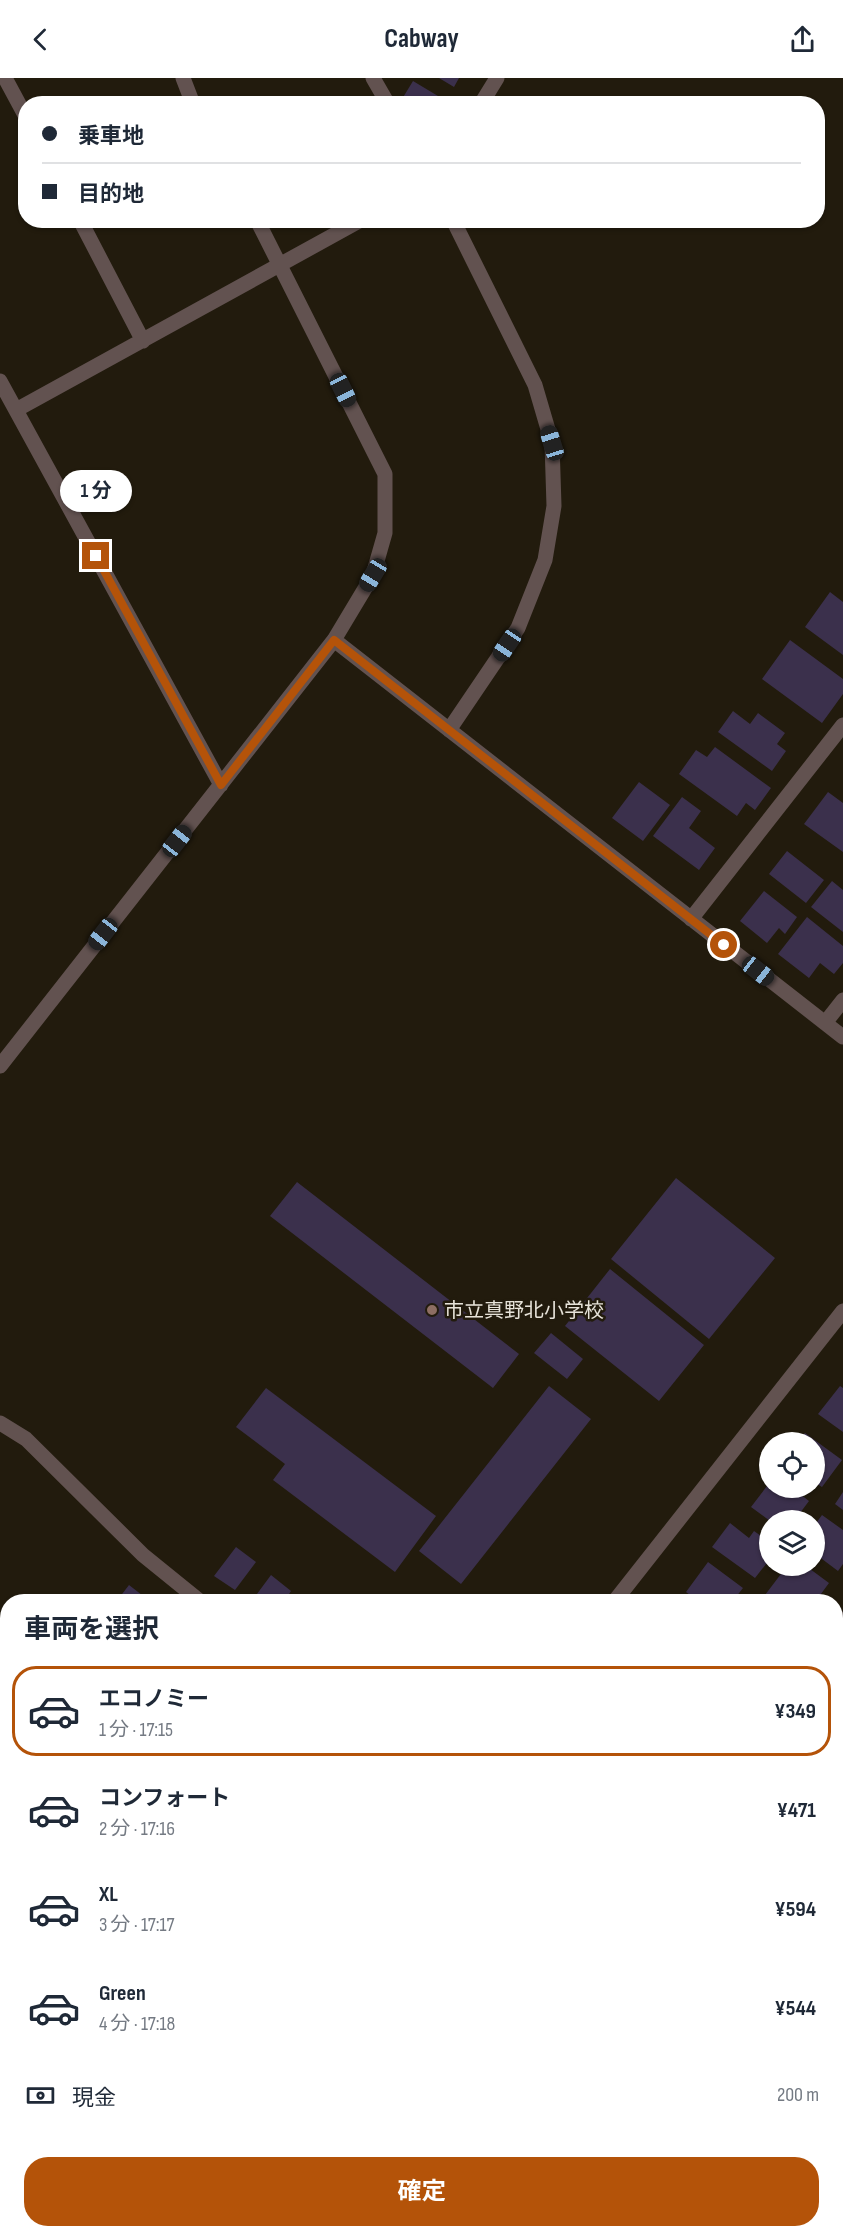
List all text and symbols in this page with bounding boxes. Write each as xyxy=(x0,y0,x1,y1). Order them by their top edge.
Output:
icon: back xyxy=(24,23,57,56)
text: Cabway xyxy=(384,23,459,55)
icon: share xyxy=(786,23,819,56)
text: 乗車地 xyxy=(78,123,144,150)
text: 目的地 xyxy=(78,181,144,208)
car xyxy=(327,370,359,410)
car xyxy=(538,423,566,463)
callout: 1 分 xyxy=(60,469,132,511)
text: 1 分 xyxy=(81,479,111,503)
route end xyxy=(82,542,109,569)
car xyxy=(356,555,390,595)
car xyxy=(489,625,525,665)
car xyxy=(159,821,195,861)
car xyxy=(85,914,121,954)
route start xyxy=(710,931,737,958)
car xyxy=(738,953,778,989)
place label: 市立真野北小学校 xyxy=(444,1299,604,1323)
marker: 市立真野北小学校 xyxy=(425,1303,439,1317)
map controls xyxy=(759,1432,825,1576)
button: locate xyxy=(759,1432,825,1498)
button: layers xyxy=(759,1510,825,1576)
text: 車両を選択 xyxy=(24,1614,159,1646)
icon: car xyxy=(27,1684,81,1738)
text: エコノミー xyxy=(99,1686,209,1713)
text: ¥349 xyxy=(774,1698,816,1725)
text: 1 分 · 17:15 xyxy=(99,1718,173,1742)
icon: car xyxy=(27,1783,81,1837)
text: コンフォート xyxy=(99,1785,230,1812)
text: ¥471 xyxy=(777,1797,816,1824)
text: 2 分 · 17:16 xyxy=(99,1817,175,1841)
text: XL xyxy=(99,1881,118,1908)
icon: car xyxy=(27,1882,81,1936)
text: ¥594 xyxy=(774,1896,816,1923)
text: 3 分 · 17:17 xyxy=(99,1913,174,1937)
text: Green xyxy=(99,1980,146,2007)
icon: car xyxy=(27,1981,81,2035)
text: ¥544 xyxy=(774,1995,816,2022)
text: 4 分 · 17:18 xyxy=(99,2012,175,2036)
icon: cash xyxy=(24,2079,57,2112)
text: 200 m xyxy=(777,2083,819,2107)
text: 現金 xyxy=(72,2085,116,2112)
button: 確定 xyxy=(24,2157,819,2226)

